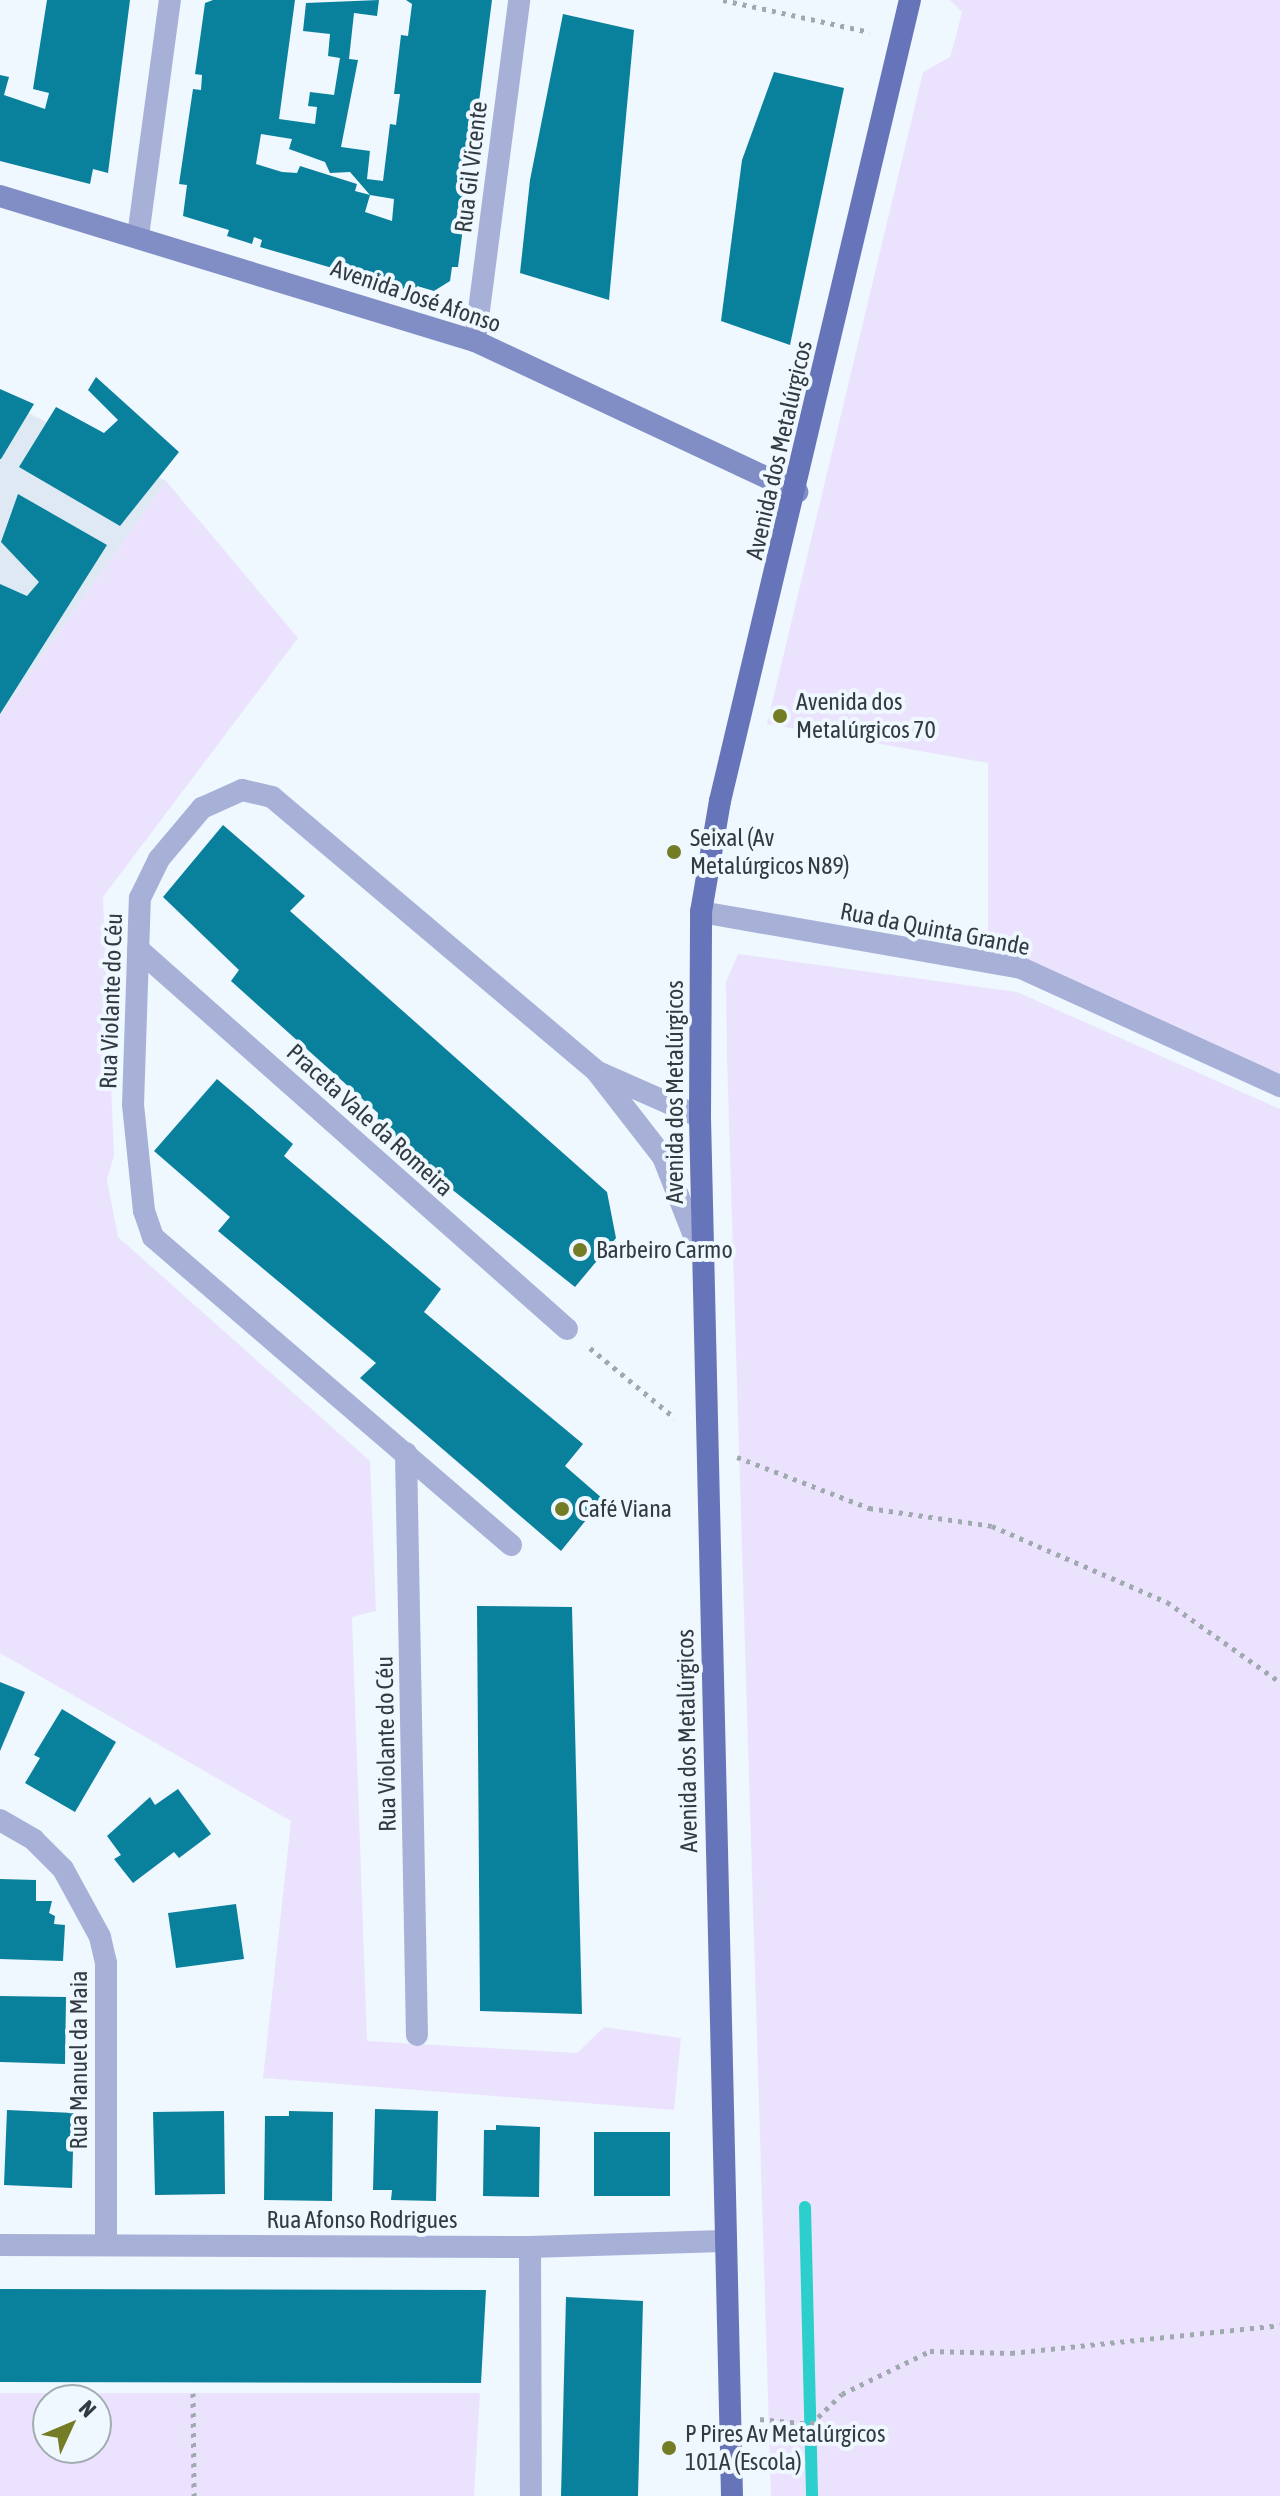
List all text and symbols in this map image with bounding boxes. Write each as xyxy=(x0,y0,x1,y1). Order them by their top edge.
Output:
street label: Rua Gil Vicente xyxy=(449,100,493,234)
street label: Avenida José Afonso xyxy=(327,253,505,339)
street label: Avenida dos Metalúrgicos xyxy=(740,338,818,562)
place label: Avenida dos Metalúrgicos 70 xyxy=(796,688,936,744)
marker: Avenida dos Metalúrgicos 70 xyxy=(771,707,789,725)
place label: Seixal (Av Metalúrgicos N89) xyxy=(690,824,850,880)
marker: Seixal (Av Metalúrgicos N89) xyxy=(665,843,683,861)
street label: Rua da Quinta Grande xyxy=(838,897,1032,961)
street label: Rua Violante do Céu xyxy=(94,913,128,1089)
street label: Avenida dos Metalúrgicos xyxy=(661,980,689,1204)
street label: Praceta Vale da Romeira xyxy=(281,1038,459,1202)
place label: Barbeiro Carmo xyxy=(596,1236,733,1264)
marker: Barbeiro Carmo xyxy=(571,1241,589,1259)
place label: Café Viana xyxy=(578,1495,672,1523)
marker: Café Viana xyxy=(553,1500,571,1518)
street label: Avenida dos Metalúrgicos xyxy=(671,1629,703,1853)
street label: Rua Violante do Céu xyxy=(370,1656,402,1832)
street label: Rua Manuel da Maia xyxy=(65,1971,93,2149)
street label: Rua Afonso Rodrigues xyxy=(267,2206,457,2234)
north arrow xyxy=(32,2384,112,2464)
text: N xyxy=(74,2395,102,2422)
place label: P Pires Av Metalúrgicos 101A (Escola) xyxy=(685,2420,885,2476)
marker: P Pires Av Metalúrgicos 101A (Escola) xyxy=(660,2439,678,2457)

